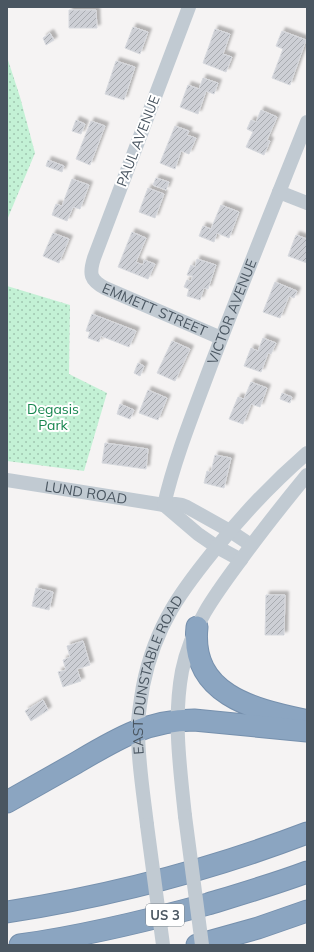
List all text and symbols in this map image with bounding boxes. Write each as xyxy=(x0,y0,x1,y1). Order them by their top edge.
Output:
street label: PAUL AVENUE xyxy=(112,93,164,189)
street label: VICTOR AVENUE xyxy=(203,257,260,367)
street label: EMMETT STREET xyxy=(99,279,210,340)
park label: Degasis Park xyxy=(27,400,79,434)
street label: LUND ROAD xyxy=(44,477,128,508)
street label: EAST DUNSTABLE ROAD xyxy=(129,592,187,755)
road number: US 3 xyxy=(146,904,184,926)

